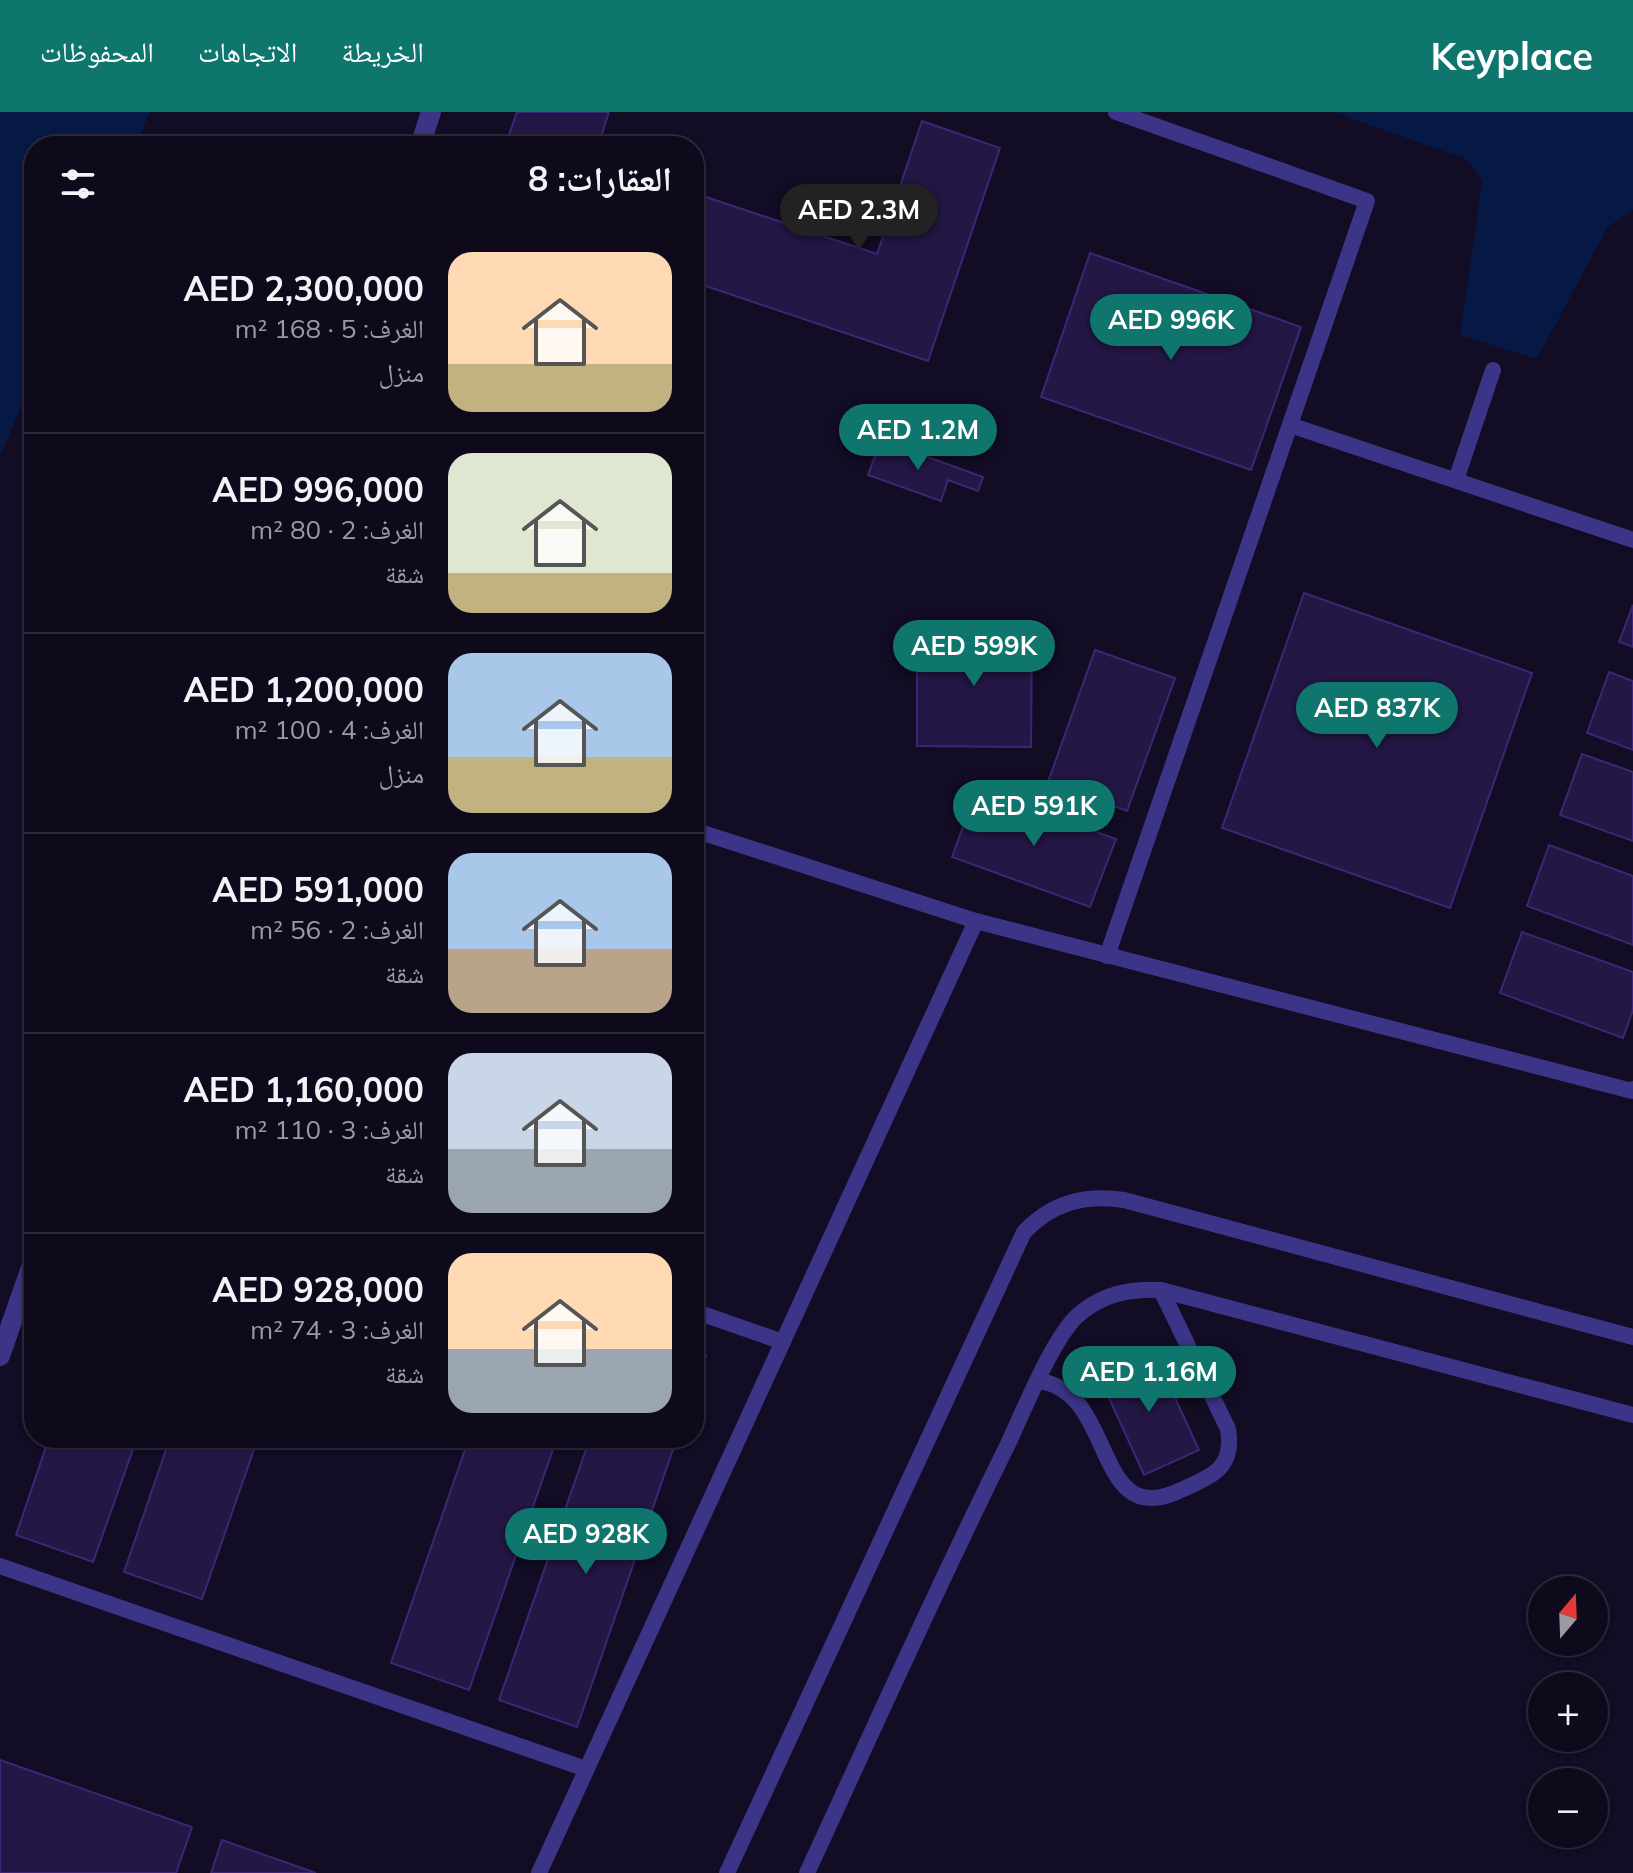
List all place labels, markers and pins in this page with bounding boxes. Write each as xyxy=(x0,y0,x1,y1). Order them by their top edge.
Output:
pin: AED 2.3M xyxy=(776,184,942,252)
pin: AED 996K xyxy=(1088,294,1254,362)
pin: AED 1.2M xyxy=(835,404,1001,472)
pin: AED 599K xyxy=(891,620,1057,688)
pin: AED 837K xyxy=(1294,682,1460,750)
pin: AED 591K xyxy=(951,780,1117,848)
pin: AED 1.16M xyxy=(1057,1346,1241,1414)
pin: AED 928K xyxy=(503,1508,669,1576)

